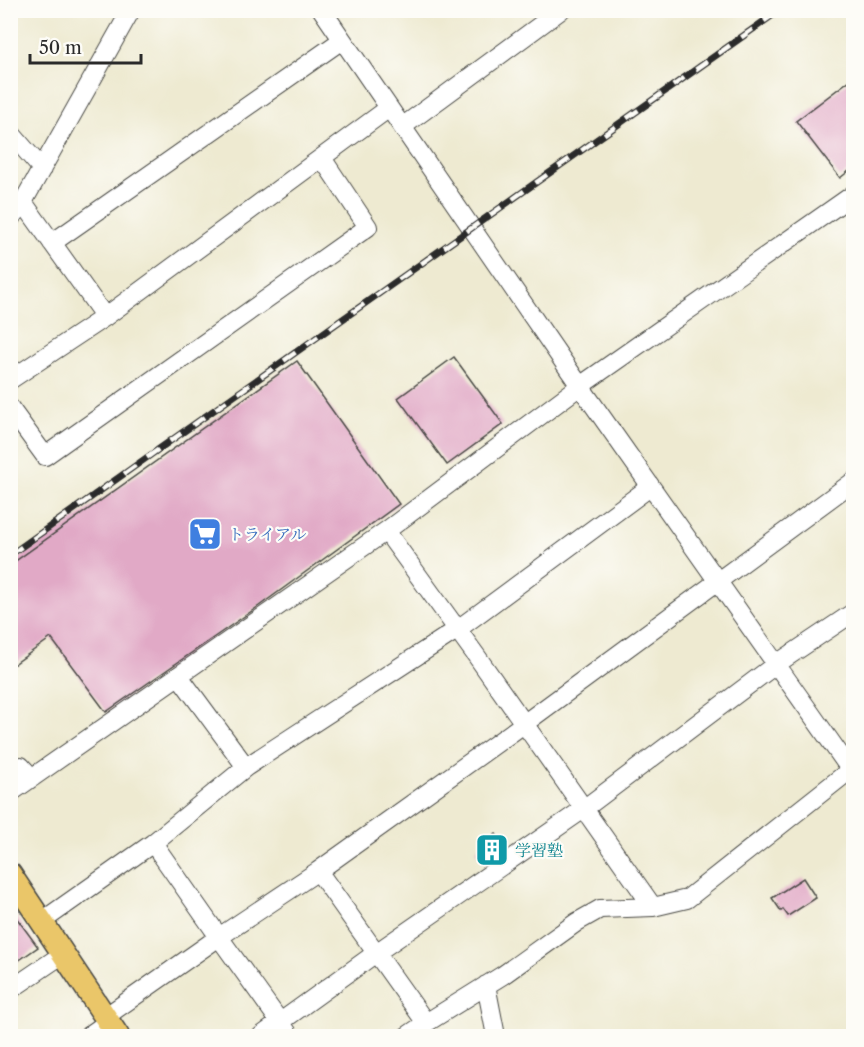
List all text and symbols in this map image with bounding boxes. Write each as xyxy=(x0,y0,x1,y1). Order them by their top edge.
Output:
scale bar xyxy=(30,27,141,65)
text: 50 m xyxy=(39,37,82,59)
supermarket icon: トライアル xyxy=(187,516,223,552)
place label: トライアル xyxy=(228,524,306,544)
building icon: 学習塾 xyxy=(474,832,510,868)
place label: 学習塾 xyxy=(515,840,563,860)

